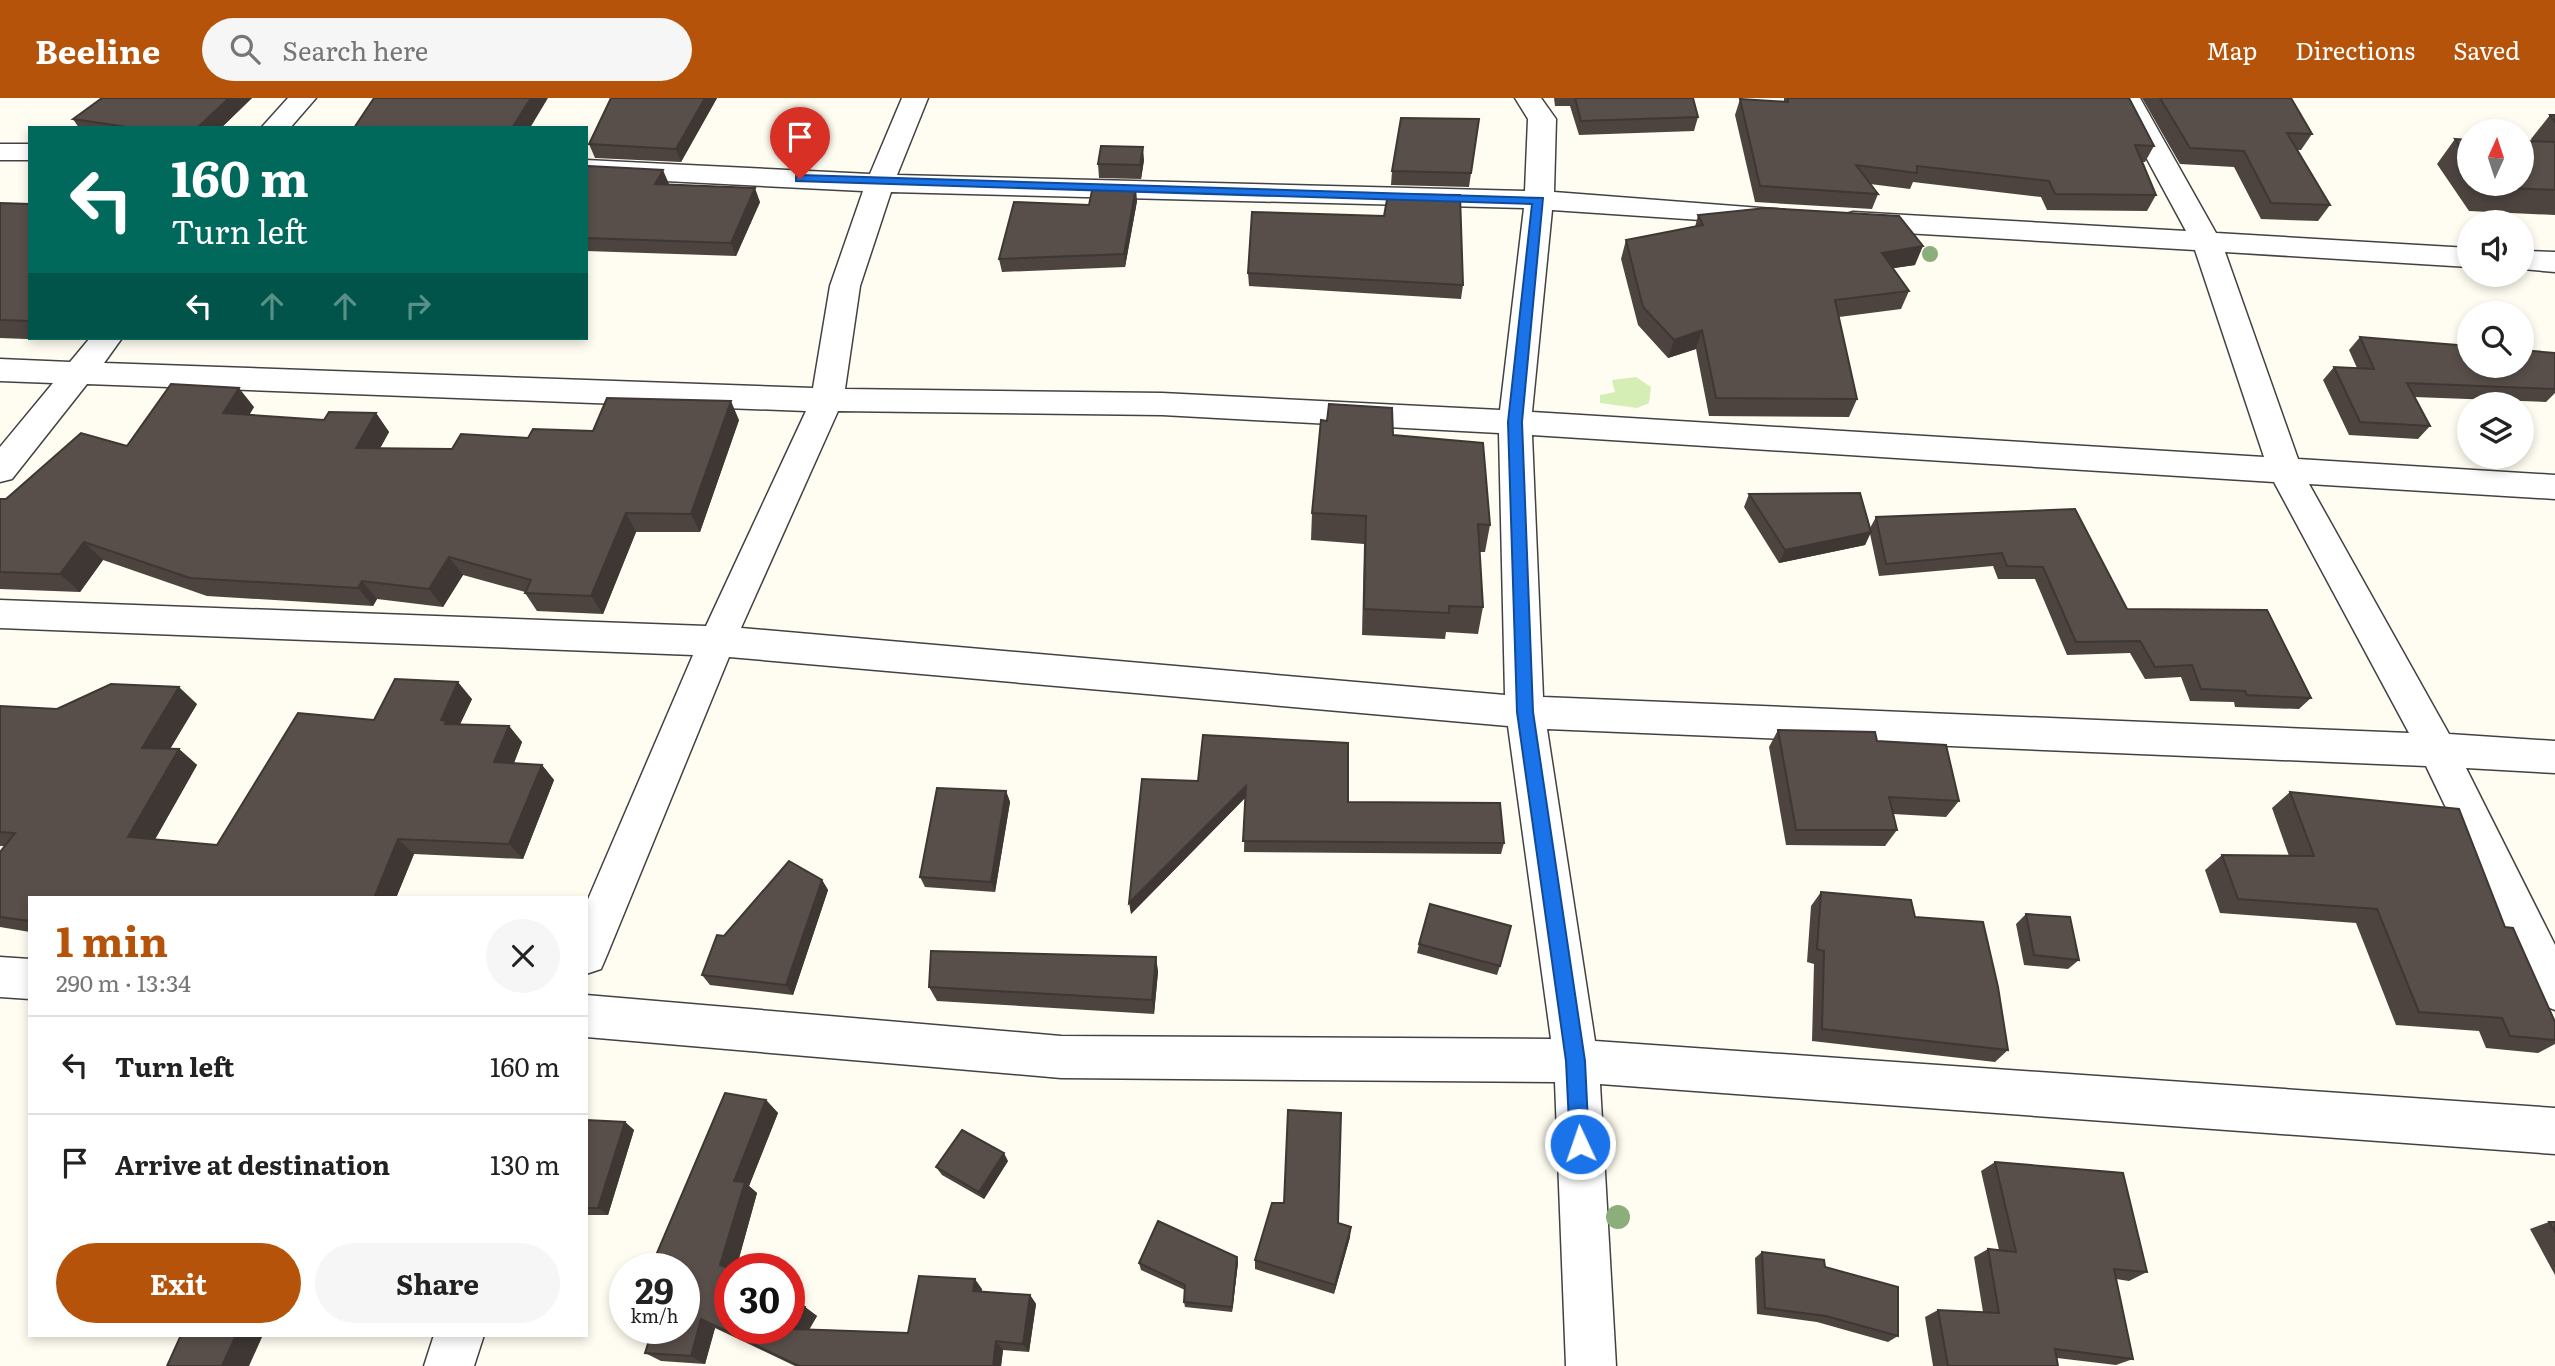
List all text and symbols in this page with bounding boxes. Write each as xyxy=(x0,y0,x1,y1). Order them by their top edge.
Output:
search box xyxy=(202,18,692,81)
text: Beeline xyxy=(35,25,160,74)
icon: search xyxy=(226,30,264,68)
text: Search here xyxy=(282,30,428,69)
text: Map xyxy=(2206,32,2257,67)
text: Directions xyxy=(2295,32,2415,67)
text: Saved xyxy=(2453,32,2520,67)
pin xyxy=(770,107,830,179)
icon: arrive xyxy=(781,118,819,156)
north arrow xyxy=(2457,119,2534,196)
map controls xyxy=(2457,119,2534,469)
text: 160 m xyxy=(171,139,309,212)
icon: left xyxy=(56,154,147,245)
text: Turn left xyxy=(171,206,308,254)
button: sound xyxy=(2457,210,2534,287)
icon: left xyxy=(180,287,218,325)
icon: ahead xyxy=(253,287,291,325)
icon: ahead xyxy=(326,287,364,325)
icon: right xyxy=(399,287,437,325)
button: search xyxy=(2457,301,2534,378)
button: layers xyxy=(2457,392,2534,469)
text: 1 min xyxy=(56,908,168,970)
button: close xyxy=(486,919,560,993)
text: 290 m · 13:34 xyxy=(56,965,191,999)
icon: left xyxy=(56,1046,94,1084)
text: Turn left xyxy=(115,1046,234,1085)
text: 160 m xyxy=(490,1046,560,1085)
position arrow xyxy=(1543,1107,1617,1181)
icon: arrive xyxy=(56,1144,94,1182)
text: Arrive at destination xyxy=(115,1144,390,1183)
text: 130 m xyxy=(490,1144,560,1183)
button: Exit xyxy=(56,1243,301,1323)
button: Share xyxy=(315,1243,560,1323)
speed limit sign: 30 xyxy=(714,1253,805,1344)
text: 29 xyxy=(635,1263,674,1315)
text: km/h xyxy=(631,1302,678,1329)

